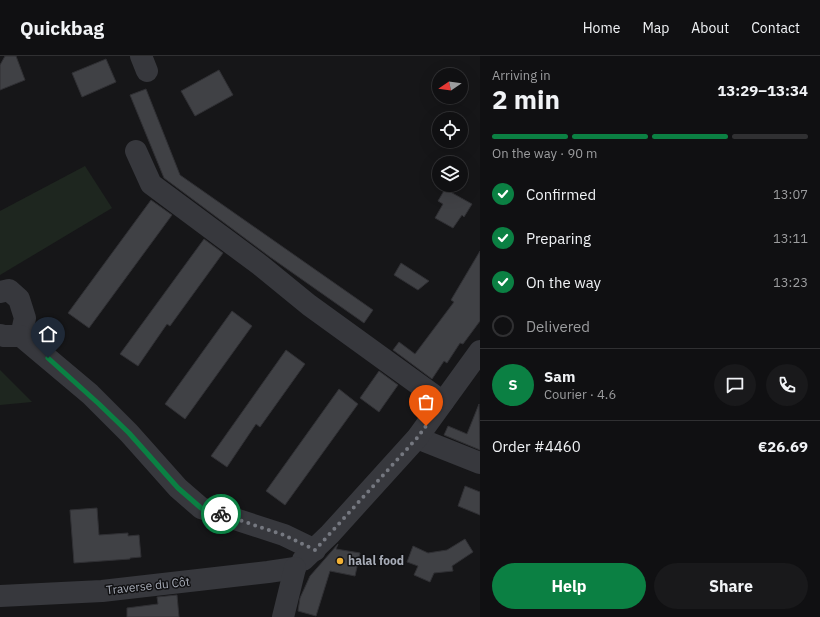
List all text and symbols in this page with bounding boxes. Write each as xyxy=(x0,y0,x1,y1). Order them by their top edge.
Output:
text: Quickbag xyxy=(20,16,104,40)
text: Home xyxy=(583,19,620,37)
text: Map xyxy=(642,19,669,37)
text: About xyxy=(691,19,729,37)
text: Contact xyxy=(751,19,800,37)
text: Arriving in xyxy=(492,67,551,84)
north arrow xyxy=(432,68,468,104)
map controls xyxy=(432,68,468,192)
text: 13:29–13:34 xyxy=(717,81,808,100)
text: 2 min xyxy=(492,82,560,116)
button: locate xyxy=(432,112,468,148)
text: On the way · 90 m xyxy=(492,145,597,162)
button: layers xyxy=(432,156,468,192)
icon: check xyxy=(492,183,514,205)
text: Confirmed xyxy=(526,185,596,204)
text: 13:07 xyxy=(773,186,808,203)
icon: check xyxy=(492,227,514,249)
text: Preparing xyxy=(526,229,591,248)
text: 13:11 xyxy=(773,230,808,247)
icon: check xyxy=(492,271,514,293)
text: On the way xyxy=(526,273,601,292)
text: 13:23 xyxy=(773,274,808,291)
pin xyxy=(31,317,65,358)
text: Delivered xyxy=(526,317,590,336)
icon: home xyxy=(37,323,59,345)
button: chat xyxy=(714,364,756,406)
button: phone xyxy=(766,364,808,406)
text: Sam xyxy=(544,367,575,386)
text: S xyxy=(508,375,518,394)
pin xyxy=(409,385,443,426)
text: Courier · 4.6 xyxy=(544,386,616,403)
icon: bag xyxy=(415,391,437,413)
text: Order #4460 xyxy=(492,437,581,456)
text: €26.69 xyxy=(758,437,808,456)
courier xyxy=(201,494,241,534)
icon: bike xyxy=(210,503,232,525)
place label: halal food xyxy=(348,553,404,568)
marker: halal food xyxy=(335,556,345,566)
button: Help xyxy=(492,563,646,609)
button: Share xyxy=(654,563,808,609)
street label: Traverse du Côt xyxy=(105,574,191,597)

